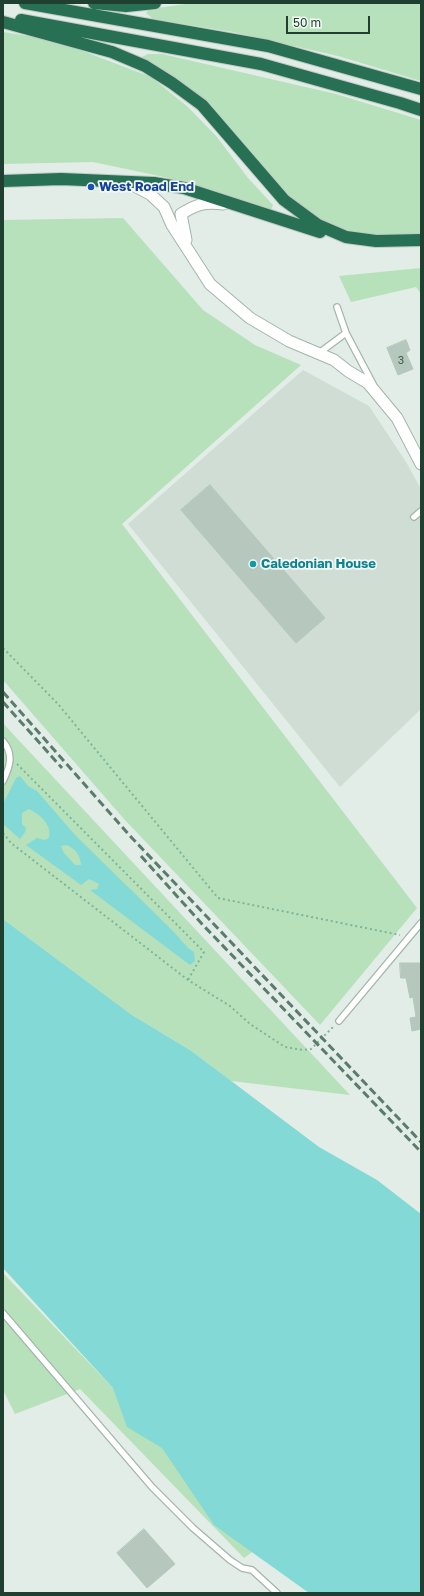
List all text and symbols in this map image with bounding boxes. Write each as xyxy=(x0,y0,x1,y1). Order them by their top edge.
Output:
scale bar xyxy=(288,8,372,34)
text: 50 m xyxy=(293,15,321,30)
place label: West Road End xyxy=(99,179,194,195)
marker: West Road End xyxy=(86,182,96,192)
house number: 3 xyxy=(398,354,404,368)
place label: Caledonian House xyxy=(261,556,376,572)
marker: Caledonian House xyxy=(248,559,258,569)

